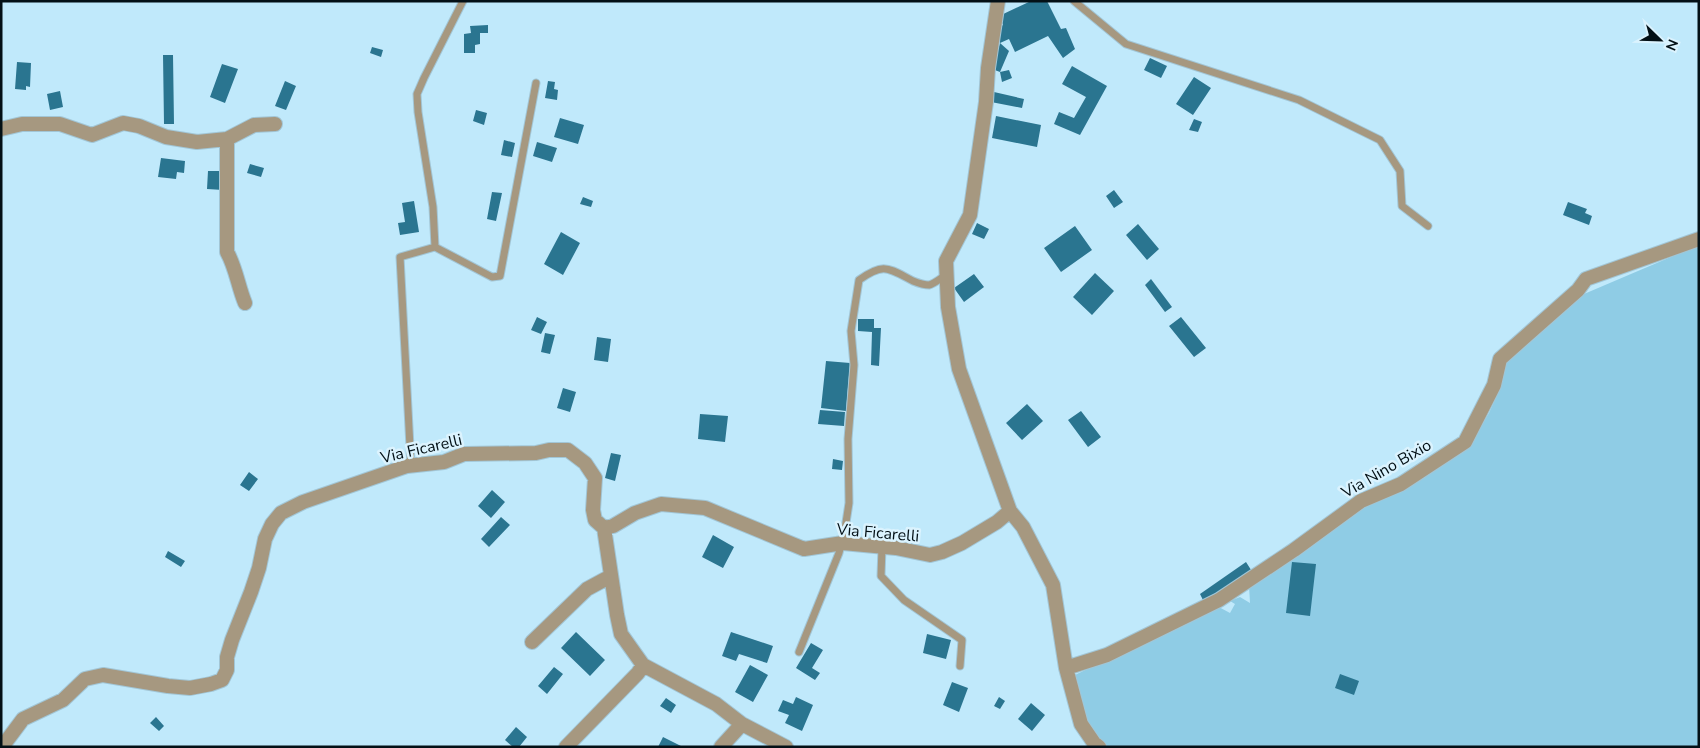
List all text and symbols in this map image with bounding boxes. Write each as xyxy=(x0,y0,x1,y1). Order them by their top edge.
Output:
north arrow xyxy=(1635,15,1685,65)
text: N xyxy=(1661,36,1682,53)
street label: Via Ficarelli xyxy=(377,429,464,469)
street label: Via Nino Bixio xyxy=(1337,434,1436,504)
street label: Via Ficarelli xyxy=(835,518,920,548)

